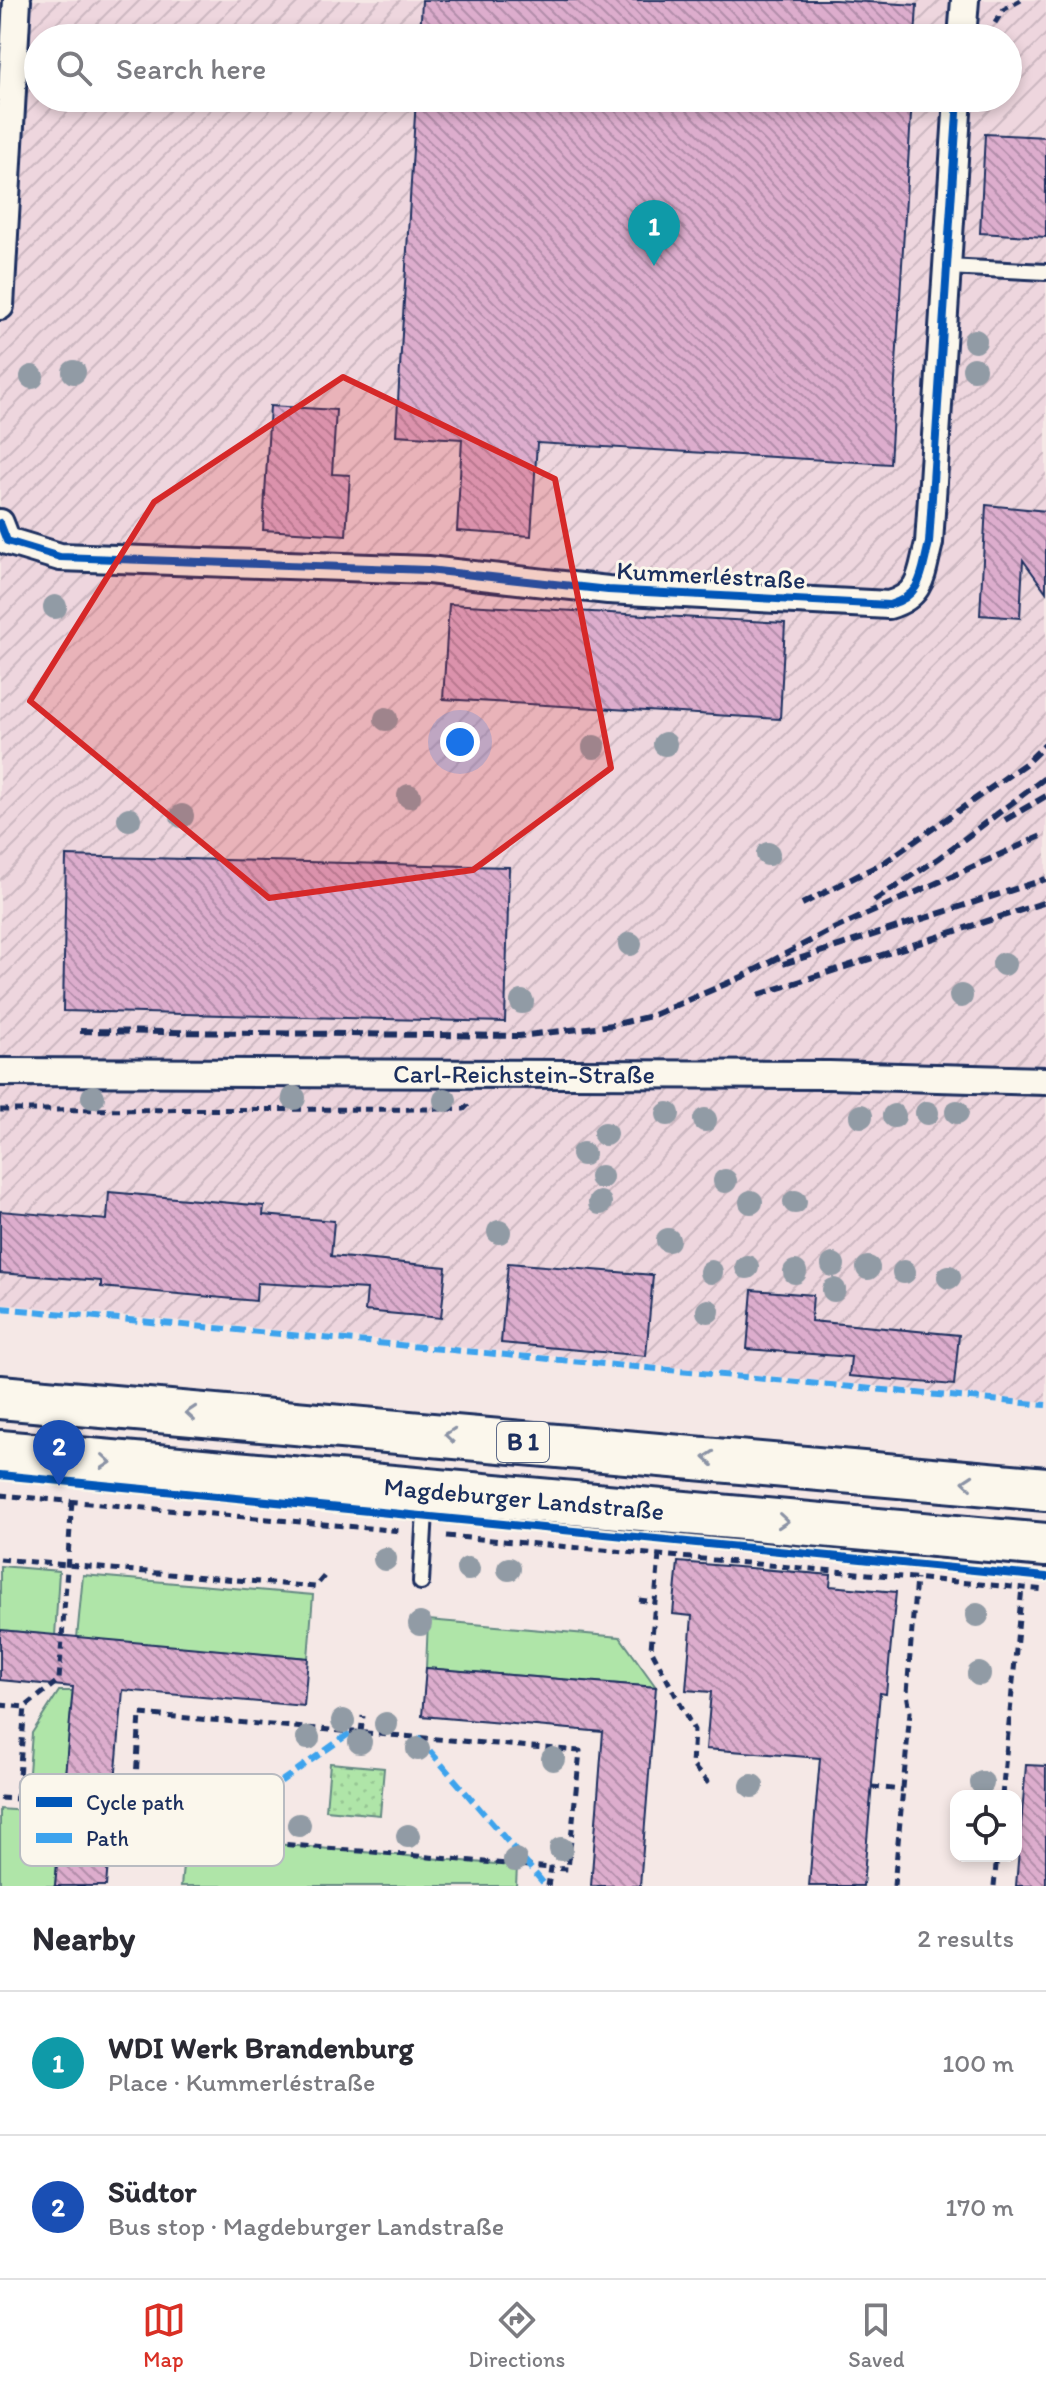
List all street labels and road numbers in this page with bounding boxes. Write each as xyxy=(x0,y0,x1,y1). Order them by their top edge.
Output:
street label: Kummerléstraße xyxy=(616,554,806,596)
street label: Carl-Reichstein-Straße xyxy=(393,1057,655,1090)
road number: B 1 xyxy=(497,1422,549,1462)
street label: Magdeburger Landstraße xyxy=(382,1470,666,1527)

